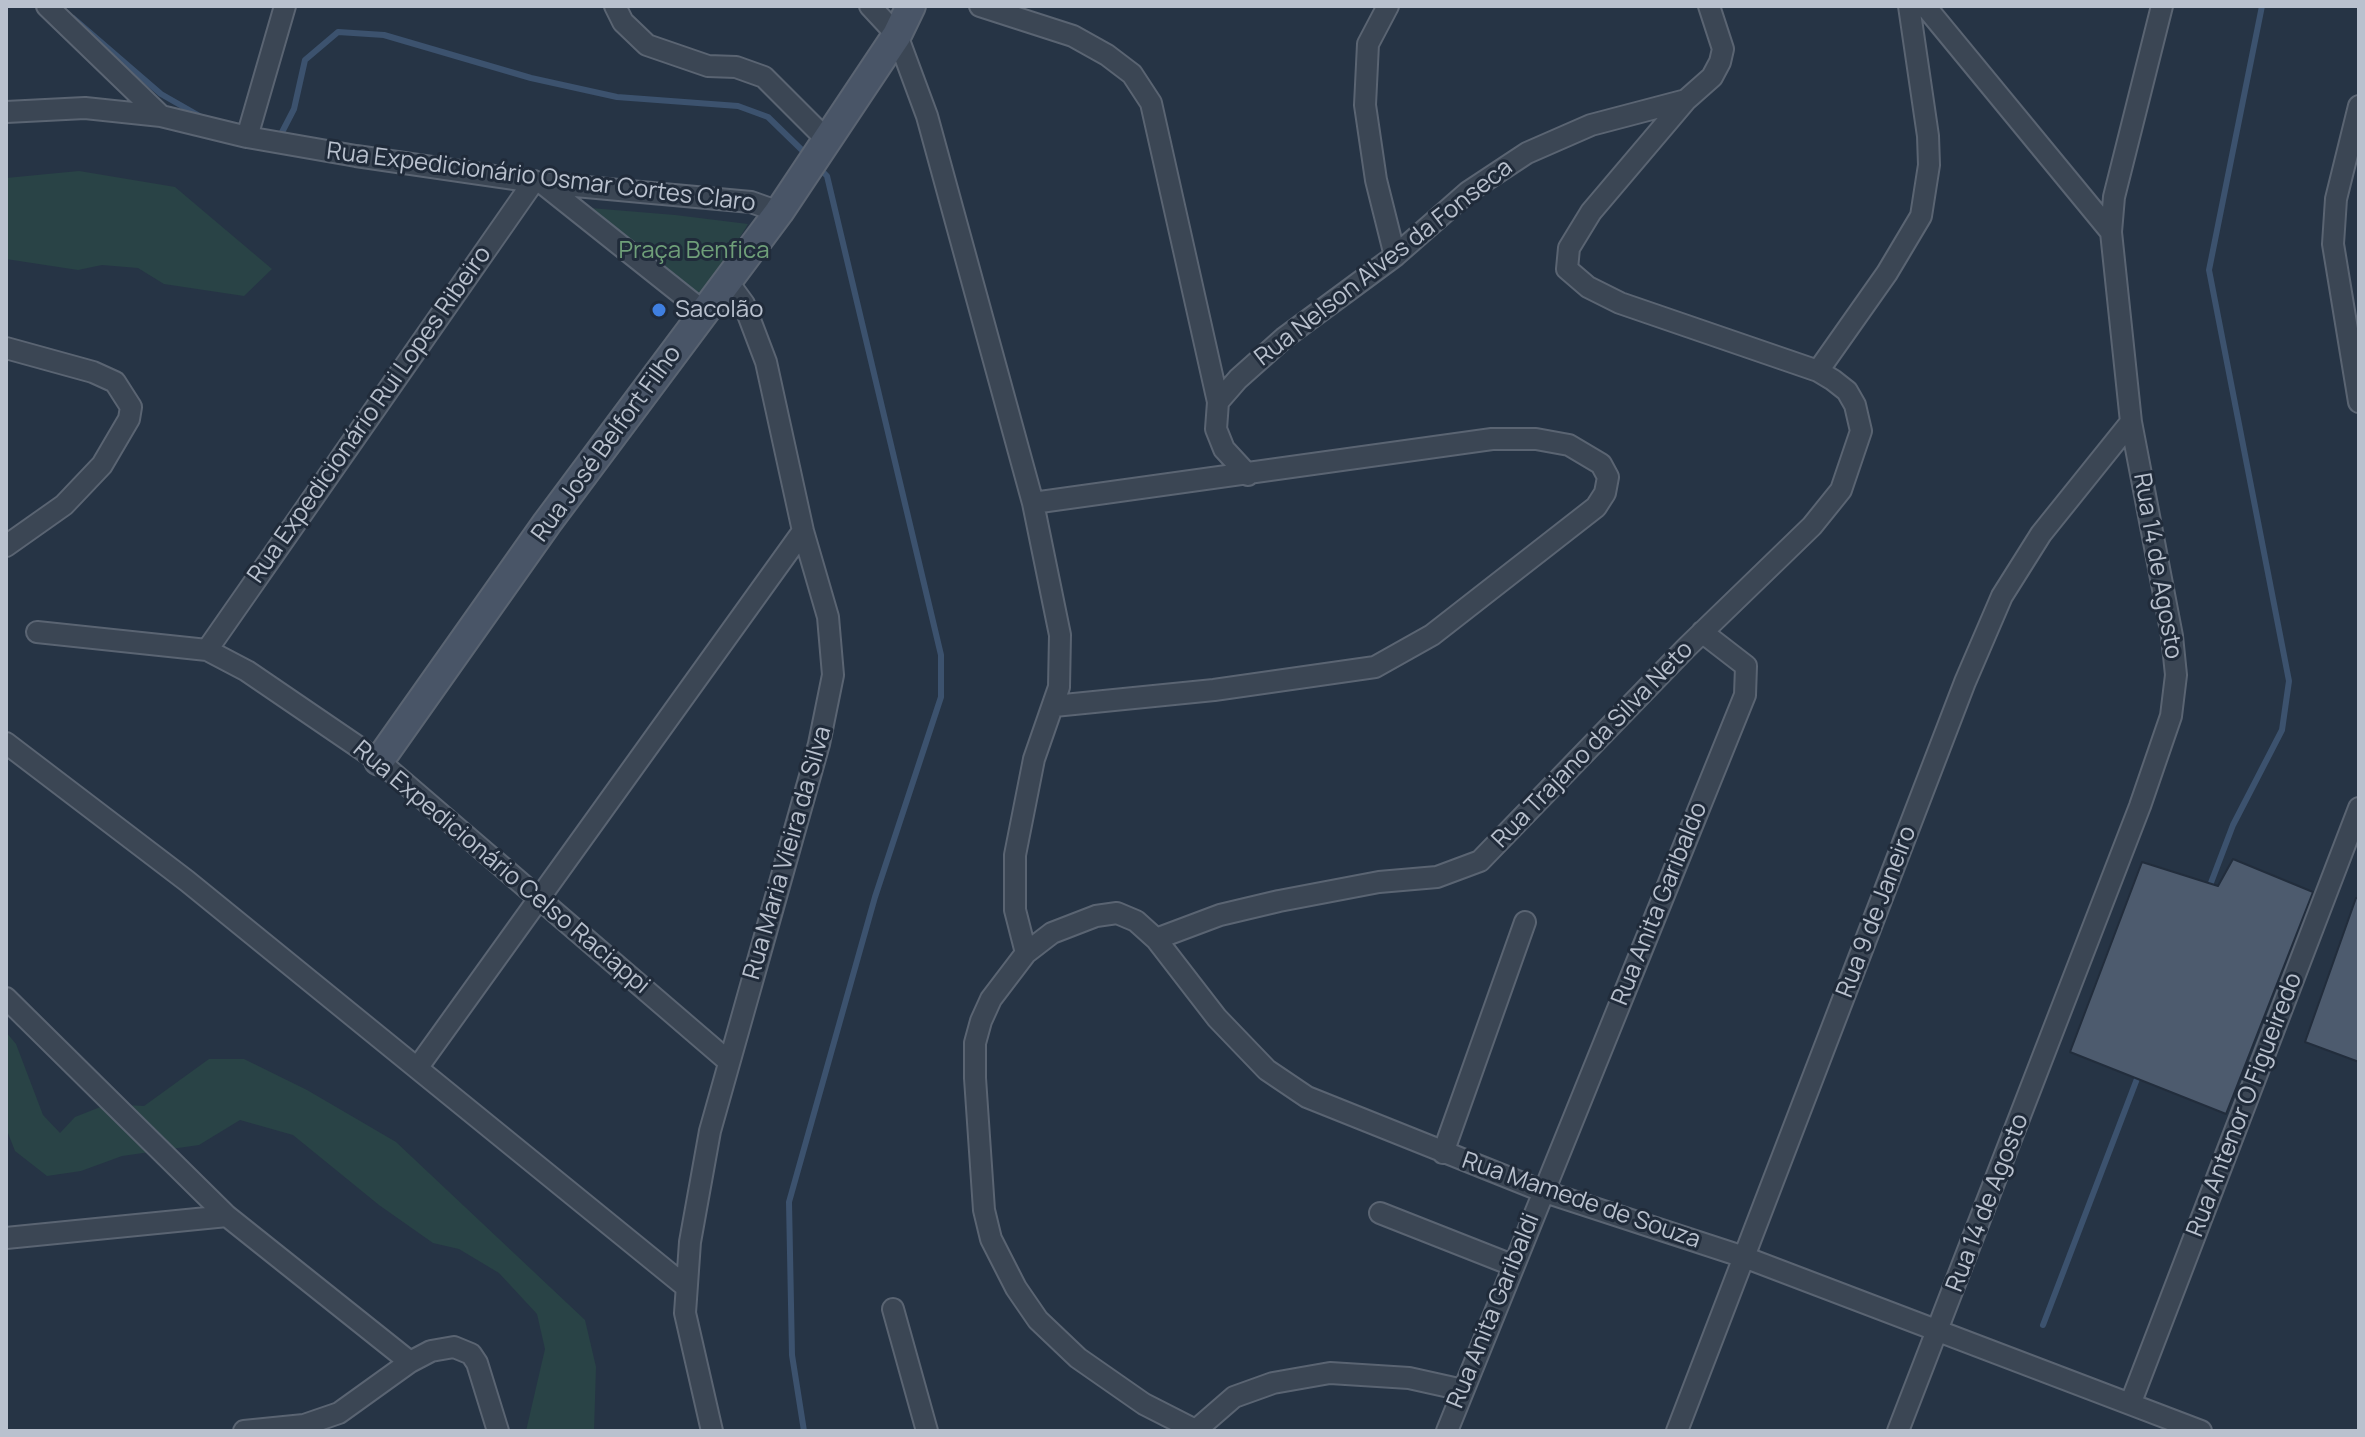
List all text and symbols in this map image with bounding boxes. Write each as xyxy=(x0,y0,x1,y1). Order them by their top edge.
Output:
street label: Rua Expedicionário Osmar Cortes Claro xyxy=(325,137,757,219)
street label: Rua Nelson Alves da Fonseca xyxy=(1249,153,1519,373)
park label: Praça Benfica xyxy=(619,237,769,265)
street label: Rua Expedicionário Rui Lopes Ribeiro xyxy=(242,241,498,589)
place label: Sacolão xyxy=(675,296,763,324)
marker: Sacolão xyxy=(650,301,668,319)
street label: Rua José Belfort Filho xyxy=(526,340,688,548)
street label: Rua 14 de Agosto xyxy=(2126,471,2188,661)
street label: Rua Trajano da Silva Neto xyxy=(1487,636,1699,854)
street label: Rua Maria Vieira da Silva xyxy=(738,723,838,983)
street label: Rua Expedicionário Celso Raciappi xyxy=(347,735,655,1001)
street label: Rua Anita Garibaldo xyxy=(1606,798,1714,1010)
street label: Rua 9 de Janeiro xyxy=(1831,822,1923,1002)
street label: Rua Antenor O Figueiredo xyxy=(2181,969,2309,1241)
street label: Rua 14 de Agosto xyxy=(1941,1110,2035,1296)
street label: Rua Mamede de Souza xyxy=(1458,1147,1704,1255)
street label: Rua Anita Garibaldi xyxy=(1442,1209,1546,1413)

